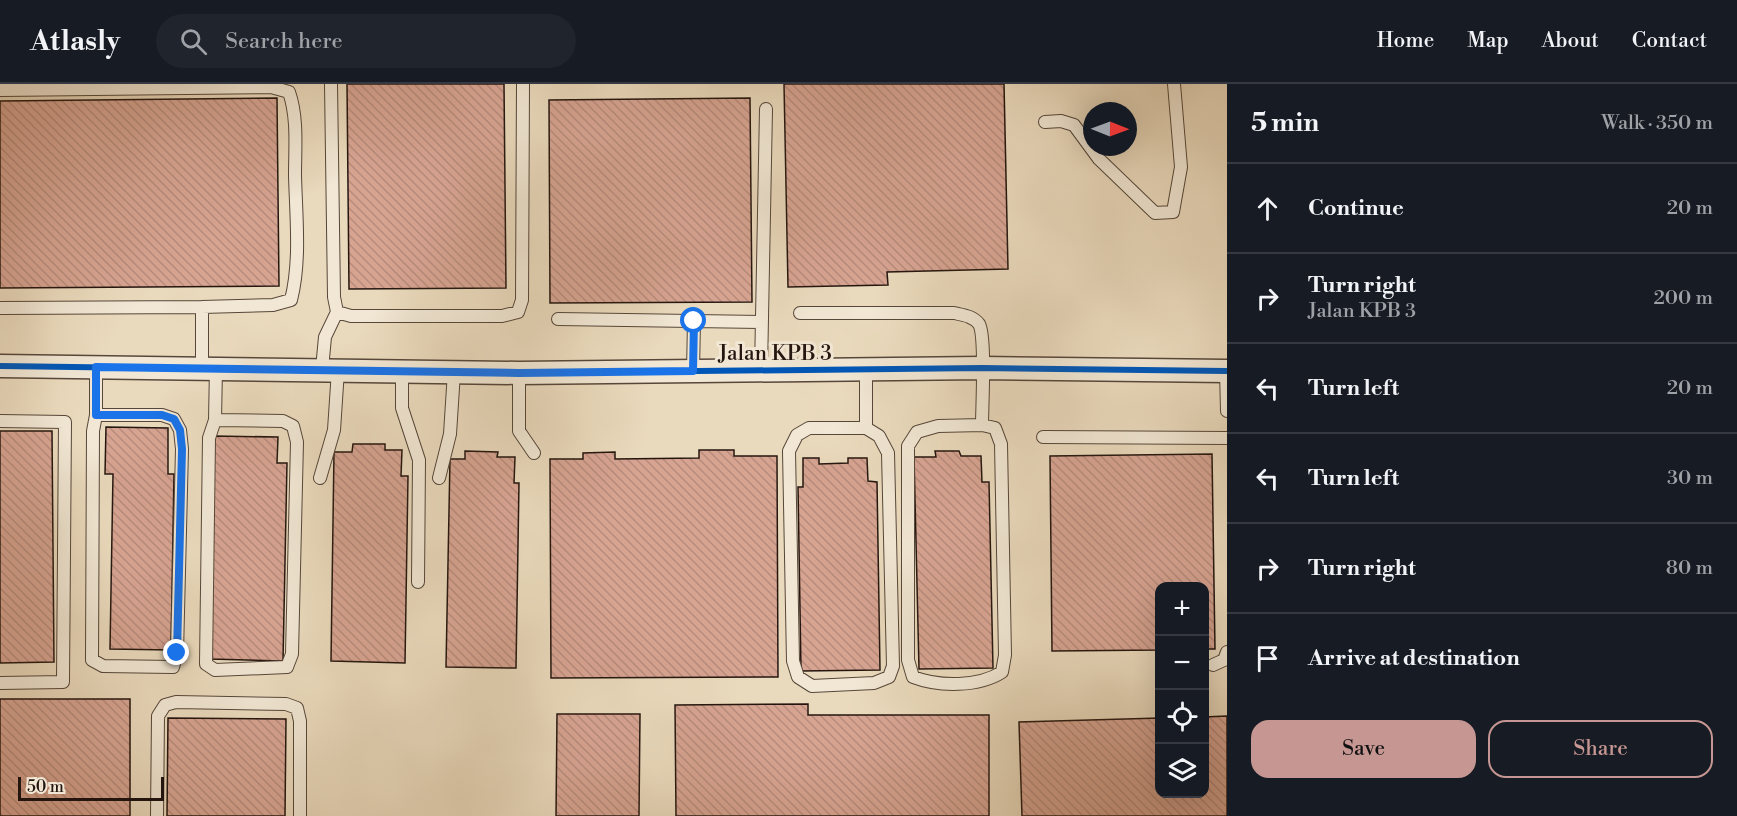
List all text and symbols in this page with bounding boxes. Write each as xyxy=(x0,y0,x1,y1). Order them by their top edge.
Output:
search box xyxy=(156,14,576,68)
text: Atlasly xyxy=(30,24,120,59)
icon: search xyxy=(177,25,210,58)
text: Search here xyxy=(225,28,343,55)
text: Home xyxy=(1377,28,1434,54)
text: Map xyxy=(1467,28,1509,54)
text: About xyxy=(1542,28,1599,54)
text: Contact xyxy=(1632,28,1707,54)
north arrow xyxy=(1083,102,1137,156)
text: 5 min xyxy=(1251,107,1319,139)
text: Walk · 350 m xyxy=(1601,111,1713,136)
icon: ahead xyxy=(1251,192,1284,225)
text: Continue xyxy=(1308,195,1404,222)
text: 20 m xyxy=(1667,196,1713,221)
text: Turn right xyxy=(1308,272,1416,299)
icon: right xyxy=(1251,282,1284,315)
text: 200 m xyxy=(1653,286,1713,311)
text: Jalan KPB 3 xyxy=(1308,299,1416,324)
route start xyxy=(680,307,706,333)
street label: Jalan KPB 3 xyxy=(717,341,832,367)
icon: left xyxy=(1251,372,1284,405)
text: Turn left xyxy=(1308,375,1399,402)
text: 20 m xyxy=(1667,376,1713,401)
icon: left xyxy=(1251,462,1284,495)
text: Turn left xyxy=(1308,465,1399,492)
text: 30 m xyxy=(1667,466,1713,491)
icon: right xyxy=(1251,552,1284,585)
text: Turn right xyxy=(1308,555,1416,582)
text: 80 m xyxy=(1666,556,1713,581)
map controls xyxy=(1155,582,1209,798)
button: + xyxy=(1155,582,1209,636)
button: − xyxy=(1155,636,1209,690)
route end xyxy=(163,639,189,665)
icon: arrive xyxy=(1251,642,1284,675)
text: Arrive at destination xyxy=(1308,645,1520,672)
button: locate xyxy=(1155,690,1209,744)
button: Save xyxy=(1251,720,1476,778)
button: Share xyxy=(1488,720,1713,778)
button: layers xyxy=(1155,744,1209,798)
scale bar xyxy=(18,774,164,802)
text: 50 m xyxy=(27,777,64,797)

